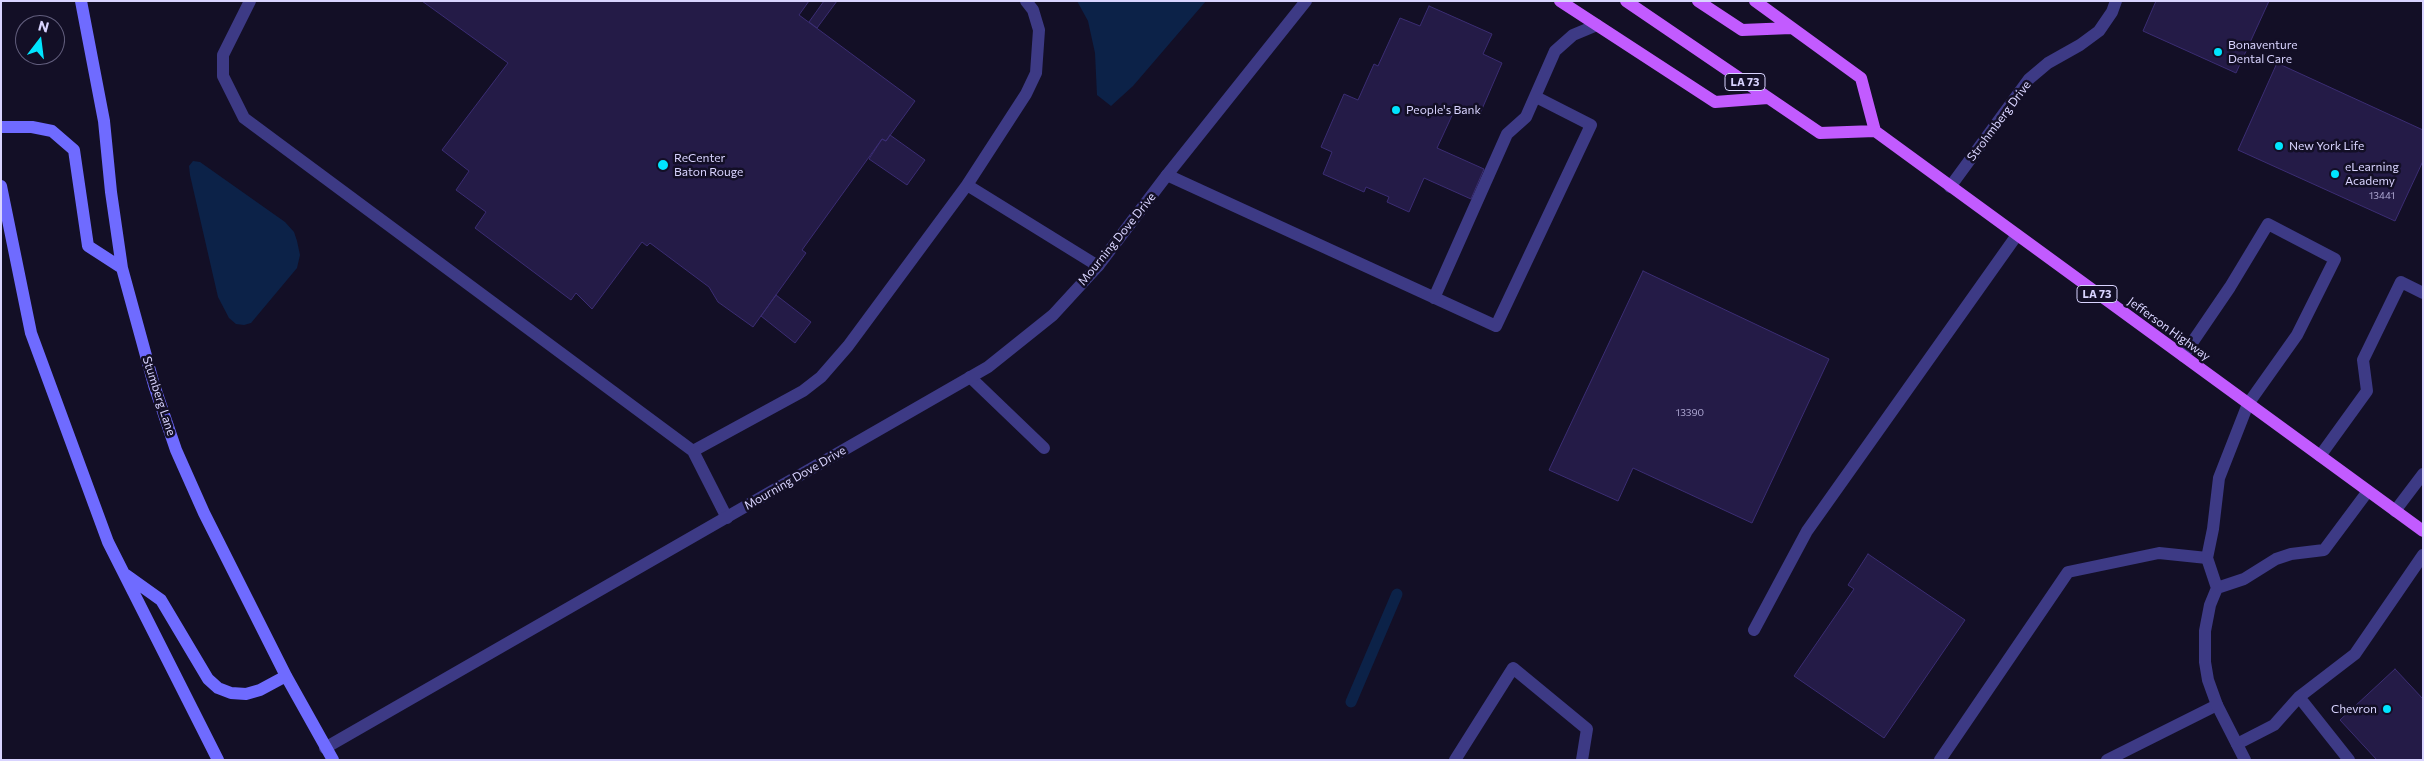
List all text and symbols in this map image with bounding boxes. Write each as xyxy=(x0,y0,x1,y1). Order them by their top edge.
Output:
north arrow xyxy=(15,15,65,65)
text: N xyxy=(36,16,51,36)
place label: Bonaventure Dental Care xyxy=(2228,38,2298,66)
marker: Bonaventure Dental Care xyxy=(2212,46,2224,58)
road number: LA 73 xyxy=(1725,74,1765,90)
street label: Strohmberg Drive xyxy=(1964,78,2034,164)
place label: People's Bank xyxy=(1406,103,1481,117)
marker: People's Bank xyxy=(1390,104,1402,116)
place label: New York Life xyxy=(2289,139,2364,153)
marker: New York Life xyxy=(2273,140,2285,152)
place label: ReCenter Baton Rouge xyxy=(674,151,743,179)
marker: ReCenter Baton Rouge xyxy=(656,158,670,172)
place label: eLearning Academy xyxy=(2345,160,2399,188)
marker: eLearning Academy xyxy=(2329,168,2341,180)
street label: Mourning Dove Drive xyxy=(1075,190,1159,288)
house number: 13441 xyxy=(2369,190,2395,202)
road number: LA 73 xyxy=(2077,286,2117,302)
street label: Jefferson Highway xyxy=(2125,294,2213,364)
street label: Stumberg Lane xyxy=(139,355,179,437)
house number: 13390 xyxy=(1676,407,1704,419)
street label: Mourning Dove Drive xyxy=(742,443,848,513)
place label: Chevron xyxy=(2331,702,2377,716)
marker: Chevron xyxy=(2381,703,2393,715)

